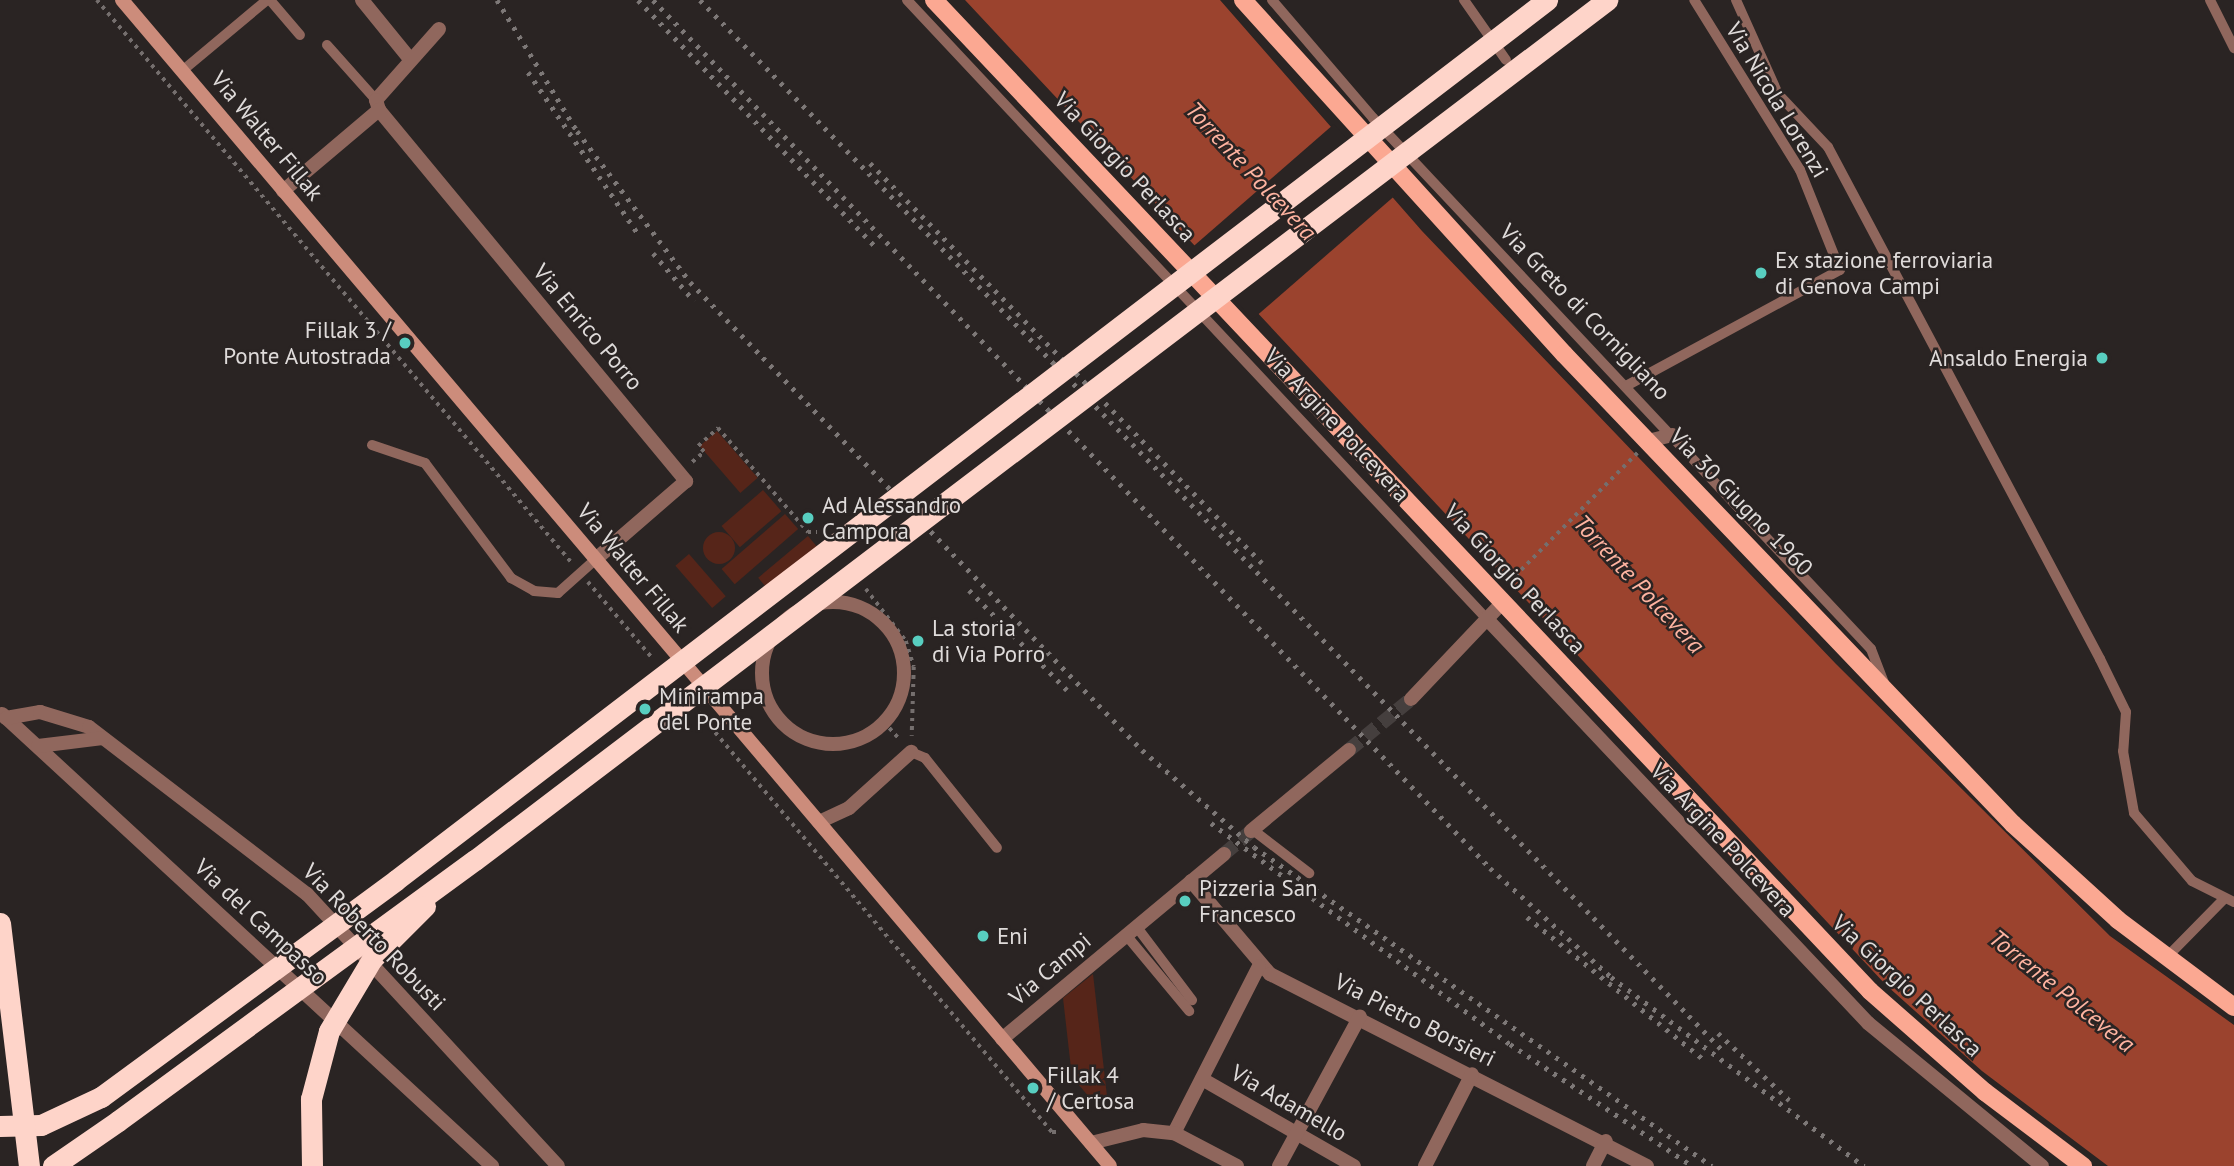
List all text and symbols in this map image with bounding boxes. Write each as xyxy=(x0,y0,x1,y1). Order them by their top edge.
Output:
street label: Via Nicola Lorenzi xyxy=(1720,17,1834,183)
street label: Via Walter Fillak xyxy=(205,66,329,206)
street label: Via Giorgio Perlasca xyxy=(1048,86,1202,248)
water label: Torrente Polcevera xyxy=(1179,96,1323,246)
street label: Via Greto di Cornigliano xyxy=(1494,218,1676,406)
place label: Ex stazione ferroviaria di Genova Campi xyxy=(1775,246,1994,300)
street label: Via Enrico Porro xyxy=(527,258,649,396)
marker: Ex stazione ferroviaria di Genova Campi xyxy=(1753,265,1769,281)
place label: Fillak 3 / Ponte Autostrada xyxy=(222,316,391,370)
marker: Fillak 3 / Ponte Autostrada xyxy=(397,335,413,351)
street label: Via Argine Polcevera xyxy=(1258,342,1416,508)
place label: Ansaldo Energia xyxy=(1929,344,2088,372)
marker: Ansaldo Energia xyxy=(2094,350,2110,366)
street label: Via 30 Giugno 1960 xyxy=(1664,423,1818,581)
place label: Ad Alessandro Campora xyxy=(822,491,962,545)
street label: Via Walter Fillak xyxy=(571,498,695,638)
street label: Via Giorgio Perlasca xyxy=(1438,498,1592,660)
water label: Torrente Polcevera xyxy=(1567,509,1711,659)
marker: Ad Alessandro Campora xyxy=(800,510,816,526)
place label: La storia di Via Porro xyxy=(932,614,1046,668)
marker: La storia di Via Porro xyxy=(910,633,926,649)
place label: Minirampa del Ponte xyxy=(659,682,764,736)
marker: Minirampa del Ponte xyxy=(637,701,653,717)
street label: Via Argine Polcevera xyxy=(1644,757,1802,923)
street label: Via del Campasso xyxy=(189,853,333,991)
street label: Via Roberto Robusti xyxy=(297,858,451,1016)
place label: Pizzeria San Francesco xyxy=(1199,874,1318,928)
marker: Pizzeria San Francesco xyxy=(1177,893,1193,909)
street label: Via Giorgio Perlasca xyxy=(1826,909,1988,1063)
place label: Eni xyxy=(997,922,1028,950)
water label: Torrente Polcevera xyxy=(1983,923,2141,1059)
street label: Via Campi xyxy=(1004,927,1096,1011)
marker: Eni xyxy=(975,928,991,944)
street label: Via Pietro Borsieri xyxy=(1330,968,1500,1072)
street label: Via Adamello xyxy=(1226,1059,1352,1147)
place label: Fillak 4 / Certosa xyxy=(1047,1061,1135,1115)
marker: Fillak 4 / Certosa xyxy=(1025,1080,1041,1096)

